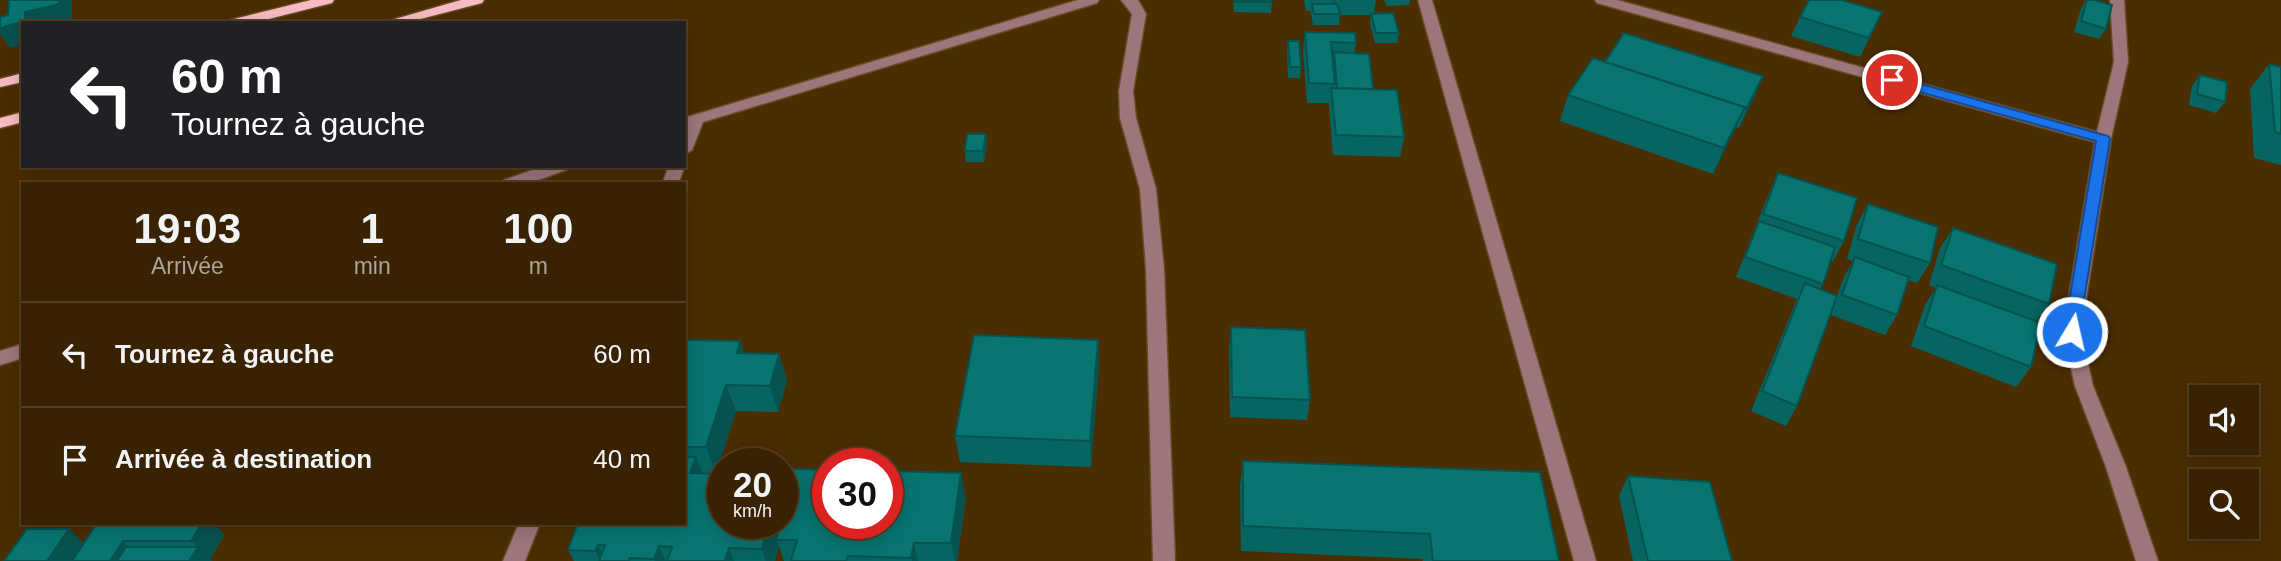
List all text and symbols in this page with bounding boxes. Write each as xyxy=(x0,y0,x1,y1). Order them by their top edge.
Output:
icon: left xyxy=(56,49,147,140)
text: 60 m xyxy=(171,49,283,103)
pin xyxy=(1862,50,1922,110)
icon: arrive xyxy=(1873,61,1911,99)
text: Tournez à gauche xyxy=(171,106,425,142)
text: 19:03 xyxy=(134,205,241,252)
text: 1 xyxy=(360,205,384,252)
text: 100 xyxy=(503,205,573,252)
text: Arrivée xyxy=(151,253,224,279)
text: min xyxy=(354,253,391,279)
text: m xyxy=(529,253,548,279)
position arrow xyxy=(2035,295,2109,369)
icon: left xyxy=(56,336,94,374)
text: Tournez à gauche xyxy=(115,339,334,369)
text: 60 m xyxy=(593,339,651,369)
map controls xyxy=(2189,385,2259,539)
button: sound xyxy=(2189,385,2259,455)
icon: arrive xyxy=(56,441,94,479)
text: Arrivée à destination xyxy=(115,444,372,474)
text: 40 m xyxy=(593,444,651,474)
speed limit sign: 30 xyxy=(812,448,903,539)
text: 20 xyxy=(733,465,772,504)
button: search xyxy=(2189,469,2259,539)
text: km/h xyxy=(733,501,772,521)

